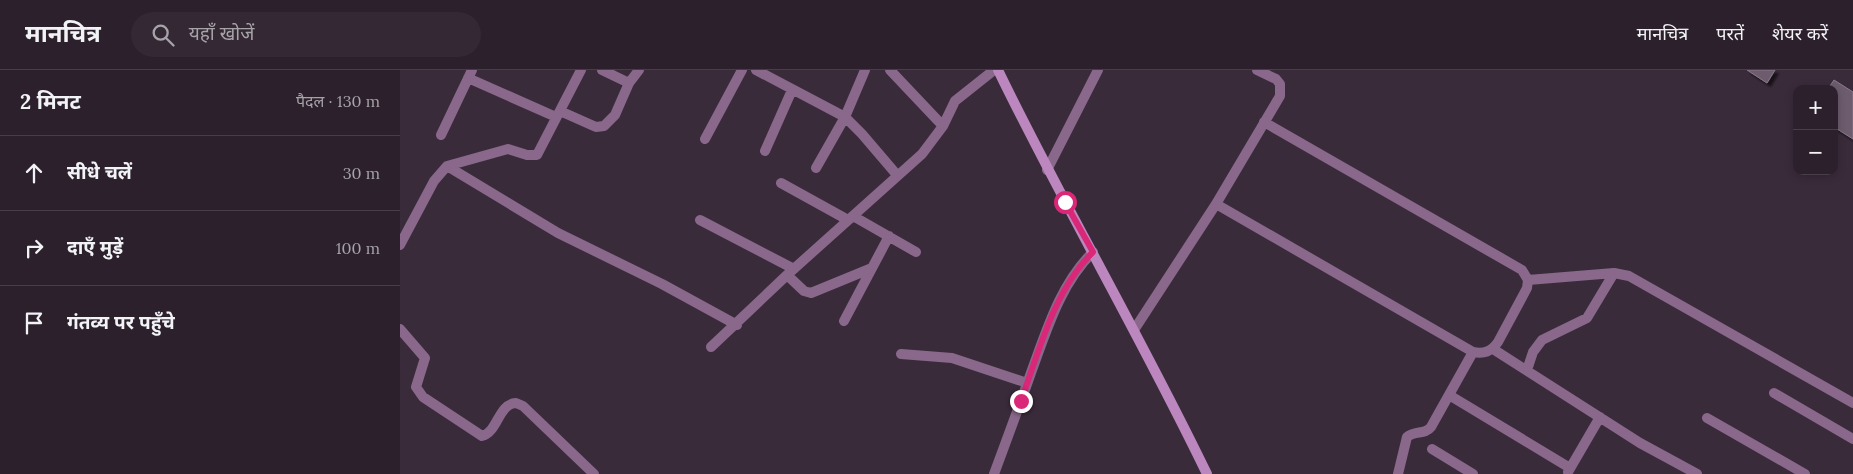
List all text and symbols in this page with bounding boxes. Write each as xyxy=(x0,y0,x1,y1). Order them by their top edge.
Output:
search box xyxy=(131,12,481,57)
text: मानचित्र xyxy=(25,18,101,49)
icon: search xyxy=(149,21,177,49)
text: यहाँ खोजें xyxy=(189,21,254,45)
text: मानचित्र xyxy=(1637,22,1688,45)
text: परतें xyxy=(1716,22,1744,45)
text: शेयर करें xyxy=(1772,22,1828,45)
map controls xyxy=(1793,85,1838,175)
button: + xyxy=(1793,85,1838,130)
text: 2 मिनट xyxy=(20,88,81,115)
text: पैदल · 130 m xyxy=(296,91,380,111)
button: − xyxy=(1793,130,1838,175)
icon: ahead xyxy=(20,159,48,187)
text: सीधे चलें xyxy=(67,160,132,184)
text: 30 m xyxy=(343,163,380,183)
route start xyxy=(1054,191,1077,214)
icon: right xyxy=(20,234,48,262)
text: दाएँ मुड़ें xyxy=(67,235,123,259)
text: 100 m xyxy=(336,238,380,258)
icon: arrive xyxy=(20,309,48,337)
text: गंतव्य पर पहुँचे xyxy=(67,310,175,334)
route end xyxy=(1010,390,1033,413)

